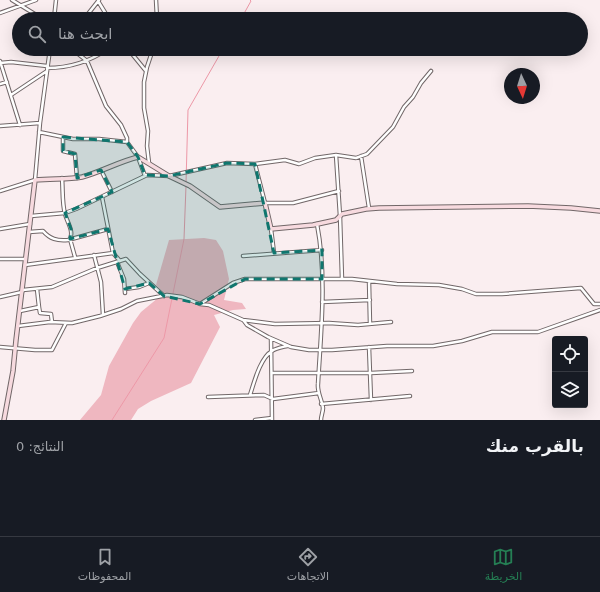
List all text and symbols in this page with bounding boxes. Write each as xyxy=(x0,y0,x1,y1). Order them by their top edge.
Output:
search box xyxy=(12,12,588,56)
icon: search xyxy=(26,23,48,45)
text: ابحث هنا xyxy=(58,25,113,43)
north arrow xyxy=(504,68,540,104)
map controls xyxy=(552,336,588,408)
button: locate xyxy=(552,336,588,372)
button: layers xyxy=(552,372,588,408)
text: بالقرب منك xyxy=(486,436,584,456)
text: النتائج: 0 xyxy=(16,439,64,454)
tab: المحفوظات xyxy=(78,546,131,583)
tab: الاتجاهات xyxy=(287,546,329,583)
tab: الخريطة xyxy=(485,546,522,583)

